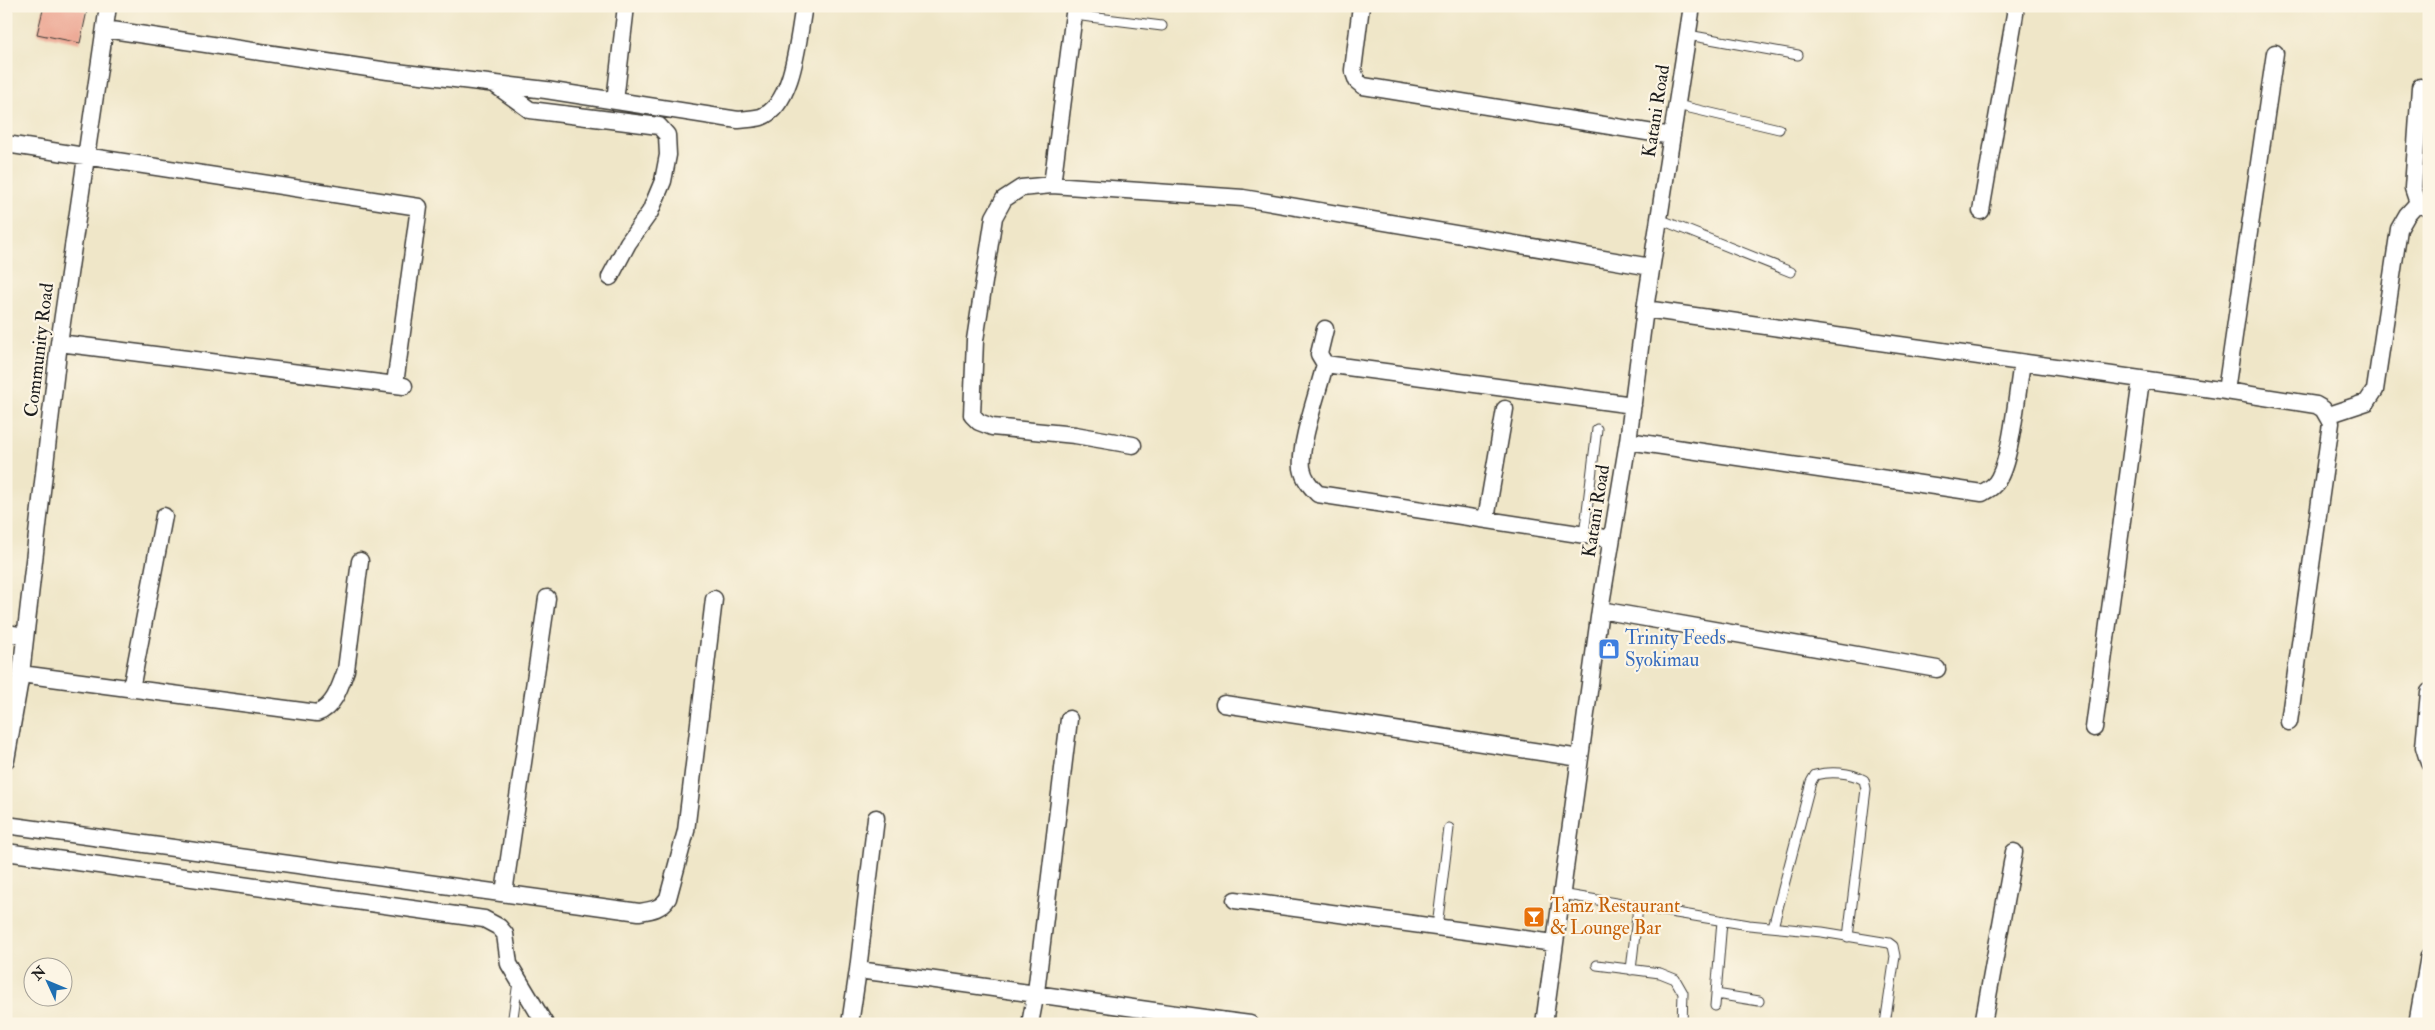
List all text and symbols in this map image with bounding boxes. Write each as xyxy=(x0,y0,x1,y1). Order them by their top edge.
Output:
street label: Katani Road xyxy=(1637,62,1675,159)
street label: Community Road xyxy=(19,281,59,419)
street label: Katani Road xyxy=(1577,462,1615,559)
place label: Trinity Feeds Syokimau xyxy=(1625,626,1726,672)
shop icon: Trinity Feeds Syokimau xyxy=(1597,637,1621,661)
place label: Tamz Restaurant & Lounge Bar xyxy=(1550,894,1680,940)
bar icon: Tamz Restaurant & Lounge Bar xyxy=(1522,905,1546,929)
north arrow xyxy=(22,958,72,1008)
text: N xyxy=(28,963,50,984)

